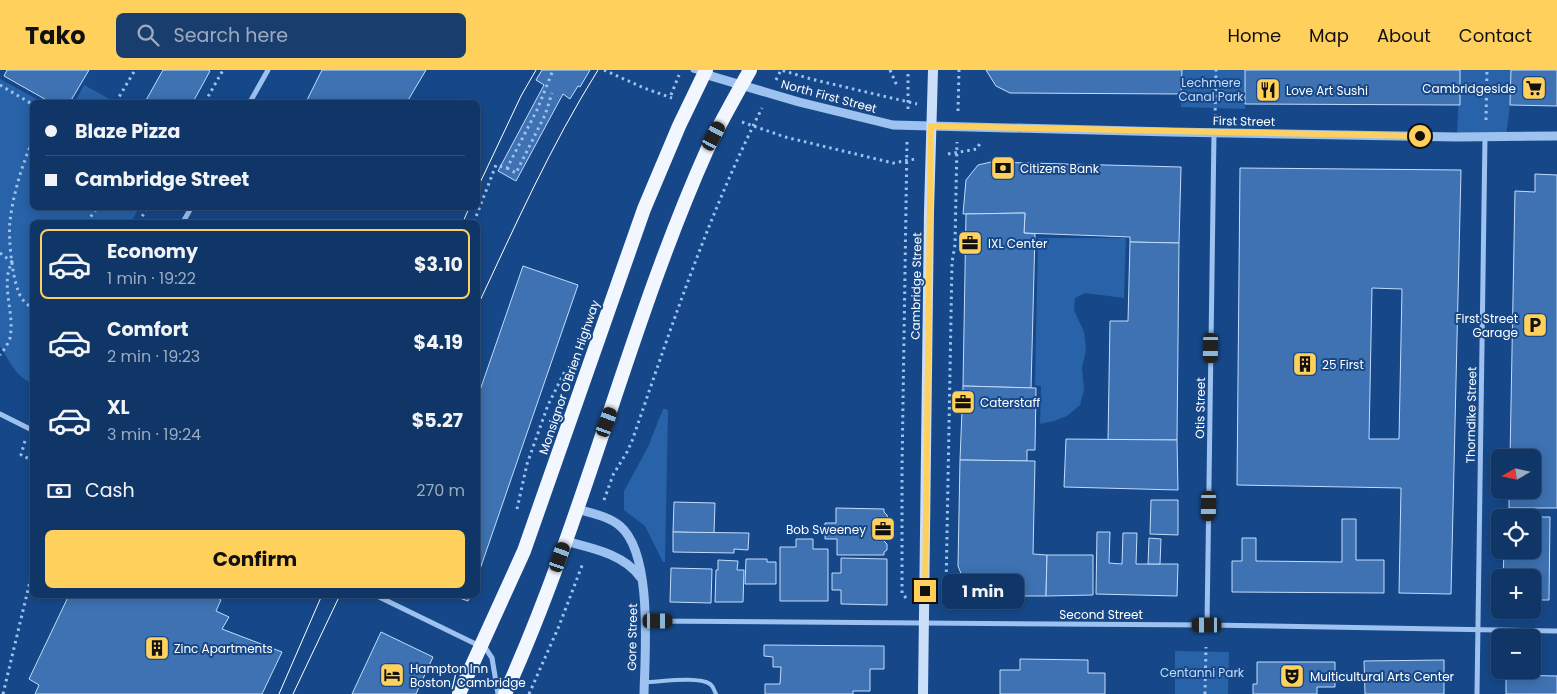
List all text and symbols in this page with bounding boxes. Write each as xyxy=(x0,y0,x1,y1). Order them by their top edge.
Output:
search box xyxy=(116,13,466,58)
text: Tako xyxy=(25,19,86,52)
icon: search xyxy=(134,21,162,49)
text: Search here xyxy=(174,22,288,49)
text: Home xyxy=(1227,23,1281,48)
text: Map xyxy=(1309,23,1349,48)
text: About xyxy=(1377,23,1431,48)
text: Contact xyxy=(1459,23,1532,48)
park label: Lechmere Canal Park xyxy=(1178,74,1244,105)
street label: North First Street xyxy=(779,75,879,117)
supermarket icon: Cambridgeside xyxy=(1521,75,1547,101)
restaurant icon: Love Art Sushi xyxy=(1255,77,1281,103)
place label: Cambridgeside xyxy=(1422,80,1516,97)
place label: Love Art Sushi xyxy=(1286,82,1368,99)
street label: First Street xyxy=(1213,112,1275,130)
text: Blaze Pizza xyxy=(75,118,180,145)
car xyxy=(700,119,727,153)
route start xyxy=(1409,125,1431,147)
bank icon: Citizens Bank xyxy=(990,155,1016,181)
place label: Citizens Bank xyxy=(1020,160,1100,177)
text: Cambridge Street xyxy=(75,166,249,193)
office icon: IXL Center xyxy=(957,230,983,256)
street label: Cambridge Street xyxy=(907,232,925,340)
place label: IXL Center xyxy=(988,235,1048,252)
text: Economy xyxy=(107,238,198,265)
icon: car xyxy=(47,242,92,287)
text: $3.10 xyxy=(414,251,463,278)
text: 1 min · 19:22 xyxy=(107,267,196,290)
street label: Monsignor O'Brien Highway xyxy=(535,297,604,456)
place label: First Street Garage xyxy=(1456,310,1518,341)
parking icon: First Street Garage xyxy=(1522,312,1548,338)
text: Comfort xyxy=(107,316,189,343)
icon: car xyxy=(47,320,92,365)
text: $4.19 xyxy=(413,329,463,356)
car xyxy=(1203,333,1218,363)
text: 2 min · 19:23 xyxy=(107,345,200,368)
building icon: 25 First xyxy=(1292,351,1318,377)
place label: 25 First xyxy=(1322,356,1364,373)
street label: Thorndike Street xyxy=(1462,366,1480,464)
street label: Otis Street xyxy=(1191,377,1209,439)
office icon: Caterstaff xyxy=(950,389,976,415)
text: XL xyxy=(107,394,130,421)
place label: Caterstaff xyxy=(980,394,1040,411)
icon: car xyxy=(47,398,92,443)
car xyxy=(594,405,619,439)
text: $5.27 xyxy=(412,407,463,434)
text: 3 min · 19:24 xyxy=(107,423,201,446)
north arrow xyxy=(1491,449,1541,499)
map controls xyxy=(1491,449,1541,679)
icon: cash xyxy=(45,477,73,505)
text: Cash xyxy=(85,477,135,504)
text: 270 m xyxy=(416,479,465,502)
car xyxy=(1201,491,1216,521)
button: locate xyxy=(1491,509,1541,559)
office icon: Bob Sweeney xyxy=(870,516,896,542)
place label: Bob Sweeney xyxy=(786,521,866,538)
button: Confirm xyxy=(45,530,465,588)
car xyxy=(548,540,571,574)
button: + xyxy=(1491,569,1541,619)
callout: 1 min xyxy=(942,574,1025,608)
route end xyxy=(914,580,936,602)
text: 1 min xyxy=(962,580,1004,603)
street label: Gore Street xyxy=(623,603,641,671)
street label: Second Street xyxy=(1059,606,1143,623)
car xyxy=(643,614,673,629)
car xyxy=(1192,618,1222,633)
button: − xyxy=(1491,629,1541,679)
building icon: Zinc Apartments xyxy=(144,635,170,661)
place label: Zinc Apartments xyxy=(174,640,273,657)
place label: Hampton Inn Boston/Cambridge xyxy=(410,660,526,691)
hotel icon: Hampton Inn Boston/Cambridge xyxy=(379,662,405,688)
theatre icon: Multicultural Arts Center xyxy=(1279,663,1305,689)
park label: Centanni Park xyxy=(1160,664,1245,681)
place label: Multicultural Arts Center xyxy=(1310,668,1455,685)

